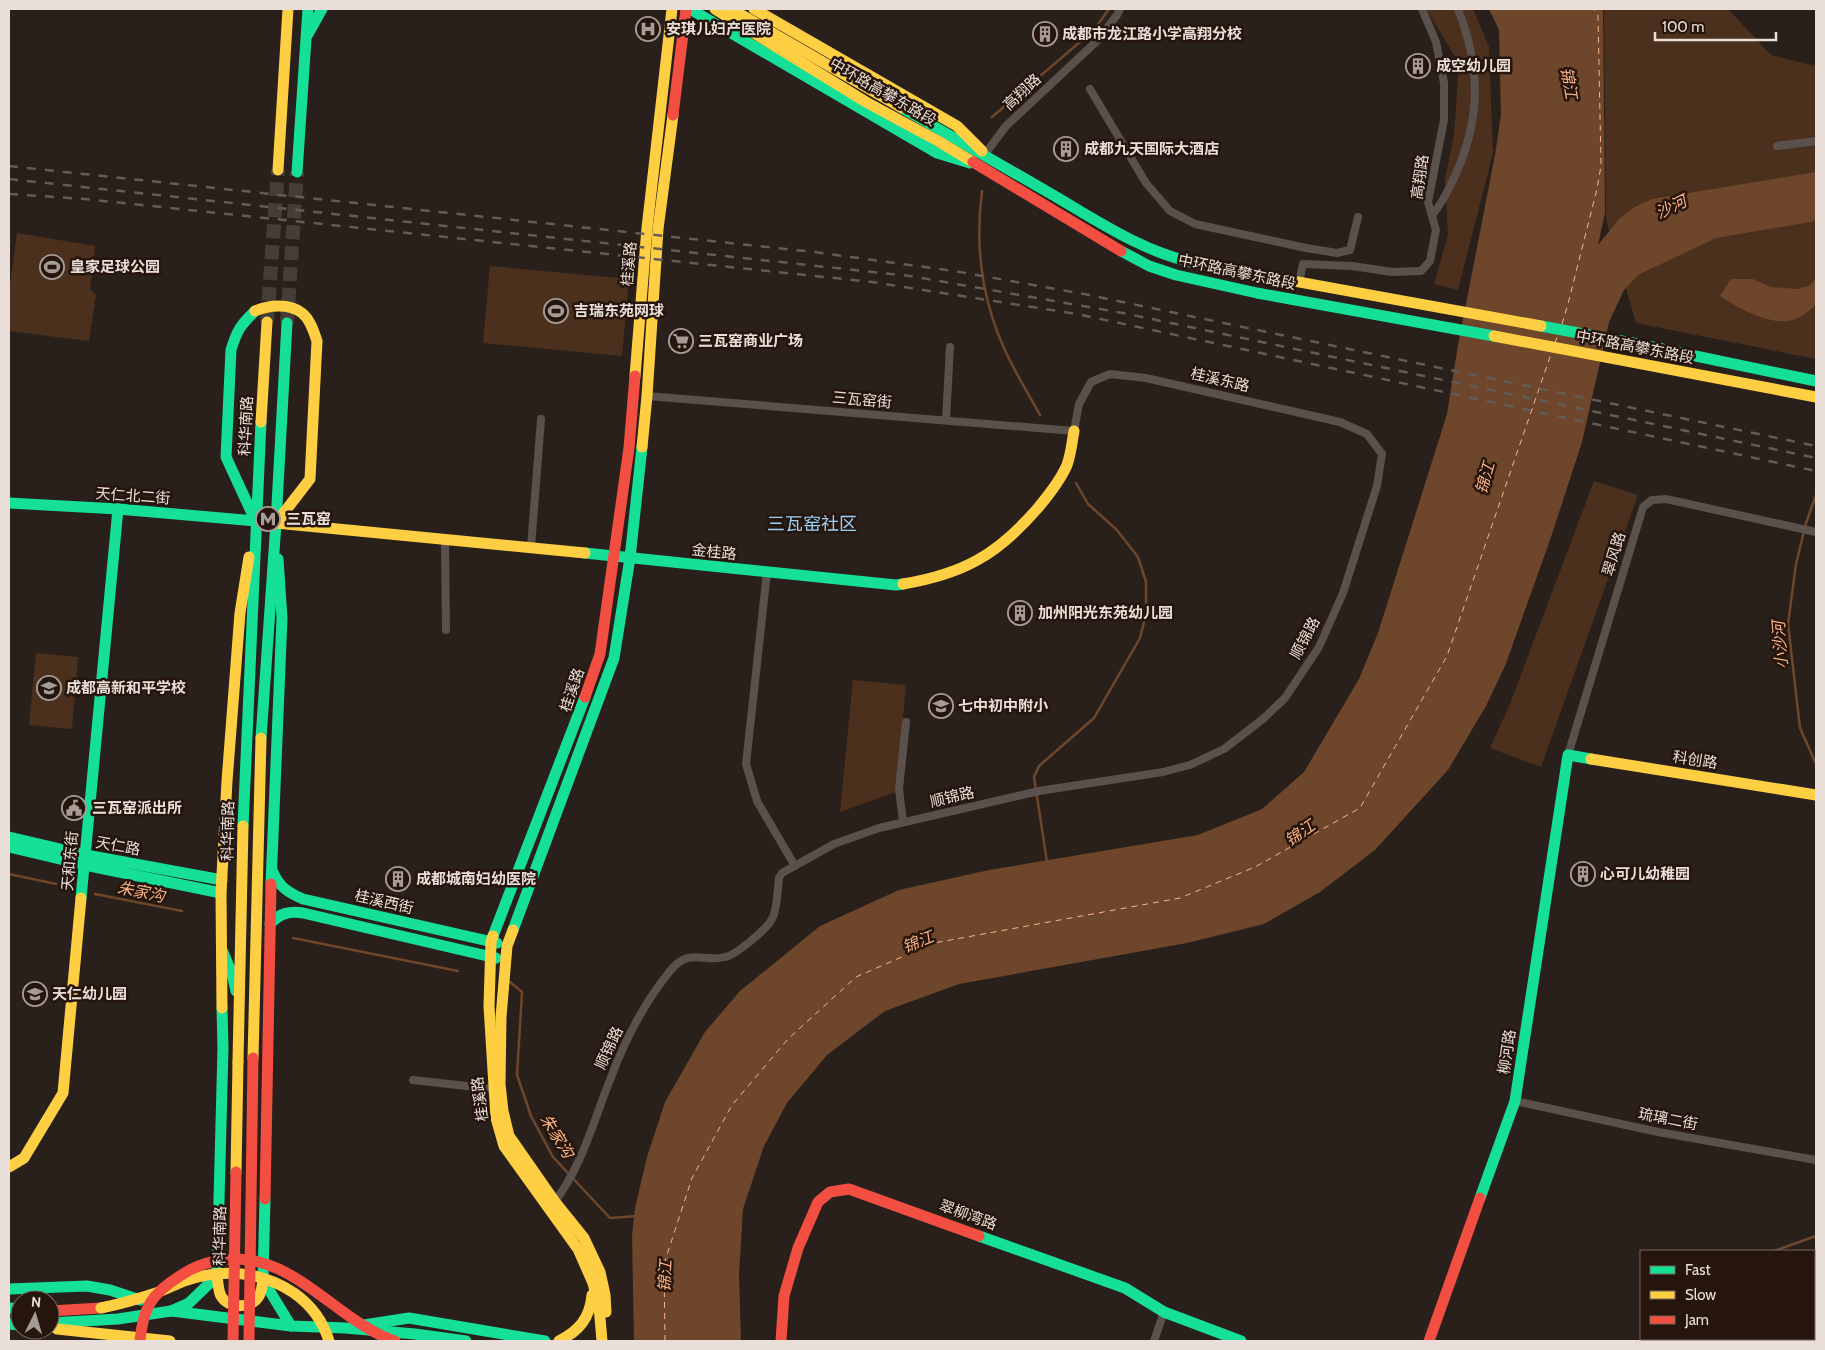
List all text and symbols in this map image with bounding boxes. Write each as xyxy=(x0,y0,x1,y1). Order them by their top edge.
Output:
scale bar xyxy=(1655,10,1776,42)
hospital icon: 安琪儿妇产医院 xyxy=(635,16,661,42)
text: 100 m xyxy=(1662,18,1704,36)
place label: 安琪儿妇产医院 xyxy=(666,20,771,38)
building icon: 成都市龙江路小学高翔分校 xyxy=(1032,21,1058,47)
place label: 成都市龙江路小学高翔分校 xyxy=(1062,25,1242,43)
building icon: 成空幼儿园 xyxy=(1405,53,1431,79)
street label: 中环路高攀东路段 xyxy=(827,54,939,130)
place label: 成空幼儿园 xyxy=(1436,57,1511,75)
water label: 锦江 xyxy=(1557,66,1581,102)
street label: 高翔路 xyxy=(999,70,1045,114)
building icon: 成都九天国际大酒店 xyxy=(1053,136,1079,162)
place label: 成都九天国际大酒店 xyxy=(1084,140,1219,158)
street label: 高翔路 xyxy=(1408,153,1432,201)
water label: 沙河 xyxy=(1652,190,1692,223)
street label: 桂溪路 xyxy=(618,241,640,287)
street label: 中环路高攀东路段 xyxy=(1176,251,1298,293)
sports icon: 皇家足球公园 xyxy=(39,254,65,280)
place label: 皇家足球公园 xyxy=(70,258,160,276)
sports icon: 吉瑞东苑网球 xyxy=(543,298,569,324)
place label: 吉瑞东苑网球 xyxy=(574,302,664,320)
street label: 中环路高攀东路段 xyxy=(1574,327,1696,367)
supermarket icon: 三瓦窑商业广场 xyxy=(668,328,694,354)
place label: 三瓦窑商业广场 xyxy=(698,332,803,350)
street label: 桂溪东路 xyxy=(1189,364,1251,396)
street label: 三瓦窑街 xyxy=(831,388,893,412)
street label: 科华南路 xyxy=(235,396,257,456)
water label: 锦江 xyxy=(1471,458,1499,496)
street label: 天仁北二街 xyxy=(95,484,171,508)
metro station icon: 三瓦窑 xyxy=(255,506,281,532)
place label: 三瓦窑 xyxy=(286,510,331,528)
district label: 三瓦窑社区 xyxy=(767,513,857,535)
street label: 翠风路 xyxy=(1599,530,1629,578)
street label: 金桂路 xyxy=(691,541,737,563)
building icon: 加州阳光东苑幼儿园 xyxy=(1007,600,1033,626)
place label: 加州阳光东苑幼儿园 xyxy=(1038,604,1173,622)
street label: 顺锦路 xyxy=(1286,614,1324,662)
water label: 小沙河 xyxy=(1769,617,1791,670)
street label: 桂溪路 xyxy=(556,666,588,714)
school or university icon: 成都高新和平学校 xyxy=(36,675,62,701)
place label: 成都高新和平学校 xyxy=(66,679,186,697)
school or university icon: 七中初中附小 xyxy=(928,693,954,719)
place label: 七中初中附小 xyxy=(958,697,1049,715)
street label: 科创路 xyxy=(1671,748,1719,772)
street label: 顺锦路 xyxy=(928,783,976,811)
public building icon: 三瓦窑派出所 xyxy=(61,795,87,821)
place label: 三瓦窑派出所 xyxy=(92,799,182,817)
street label: 科华南路 xyxy=(218,801,238,861)
water label: 锦江 xyxy=(1281,815,1320,850)
street label: 天和东街 xyxy=(58,830,82,892)
street label: 天仁路 xyxy=(94,833,142,859)
building icon: 心可儿幼稚园 xyxy=(1570,861,1596,887)
place label: 心可儿幼稚园 xyxy=(1600,865,1690,883)
building icon: 成都城南妇幼医院 xyxy=(385,866,411,892)
place label: 成都城南妇幼医院 xyxy=(416,870,536,888)
water label: 朱家沟 xyxy=(116,878,168,906)
street label: 桂溪西街 xyxy=(353,886,415,918)
water label: 锦江 xyxy=(900,926,938,957)
school or university icon: 天仁幼儿园 xyxy=(22,981,48,1007)
place label: 天仁幼儿园 xyxy=(52,985,127,1003)
street label: 顺锦路 xyxy=(591,1024,627,1072)
street label: 柳河路 xyxy=(1495,1028,1519,1076)
street label: 桂溪路 xyxy=(468,1076,492,1122)
street label: 琉璃二街 xyxy=(1637,1104,1699,1134)
water label: 朱家沟 xyxy=(536,1111,579,1163)
street label: 翠柳湾路 xyxy=(937,1196,999,1234)
street label: 科华南路 xyxy=(210,1206,230,1266)
legend xyxy=(1640,1250,1815,1340)
water label: 锦江 xyxy=(655,1258,675,1292)
text: Fast xyxy=(1685,1261,1710,1279)
text: Slow xyxy=(1685,1286,1716,1304)
north arrow xyxy=(10,1290,60,1340)
text: N xyxy=(30,1293,42,1311)
text: Jam xyxy=(1684,1311,1709,1329)

